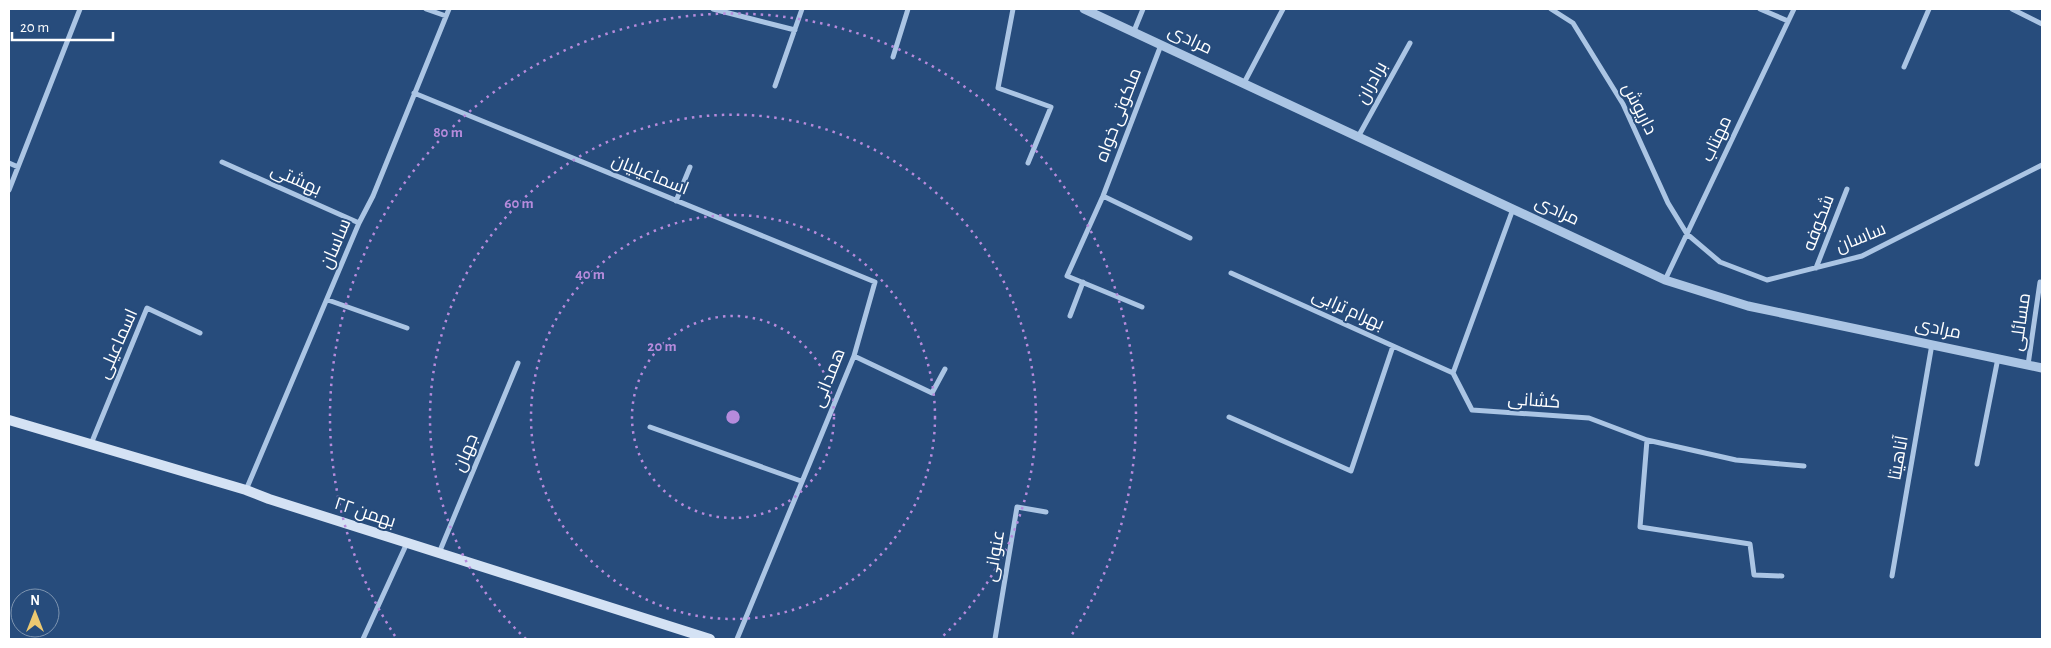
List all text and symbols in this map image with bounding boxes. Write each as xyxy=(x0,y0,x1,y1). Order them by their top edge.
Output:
scale bar xyxy=(12,10,114,42)
text: 20 m xyxy=(20,20,49,35)
street label: مرادی xyxy=(1165,22,1215,59)
street label: برادران xyxy=(1353,59,1392,108)
street label: ملکوتی خواه xyxy=(1093,66,1146,165)
street label: داریوش xyxy=(1618,80,1660,138)
street label: مهتاب xyxy=(1699,113,1736,165)
text: 80 m xyxy=(433,125,463,140)
street label: اسماعیلیان xyxy=(609,151,691,199)
street label: بهشتی xyxy=(268,160,324,200)
street label: شکوفه xyxy=(1799,192,1839,254)
street label: مرادی xyxy=(1532,193,1582,230)
text: 60 m xyxy=(504,196,534,211)
street label: ساسان xyxy=(317,216,355,272)
street label: ساسان xyxy=(1833,220,1889,257)
text: 40 m xyxy=(575,267,605,282)
street label: بهرام ترابی xyxy=(1308,286,1387,336)
street label: مسائلی xyxy=(2008,292,2035,352)
street label: اسماعیلی xyxy=(95,306,142,382)
street label: مرادی xyxy=(1913,315,1963,344)
text: 20 m xyxy=(647,339,677,354)
street label: همدانی xyxy=(809,346,850,410)
street label: کشانی xyxy=(1507,389,1561,413)
centre of rings xyxy=(724,408,742,426)
street label: جهان xyxy=(450,431,483,475)
street label: آناهیتا xyxy=(1884,434,1912,482)
street label: ۲۲ بهمن xyxy=(332,495,398,532)
street label: عنوانی xyxy=(982,529,1009,583)
north arrow xyxy=(10,588,60,638)
text: N xyxy=(30,594,40,608)

